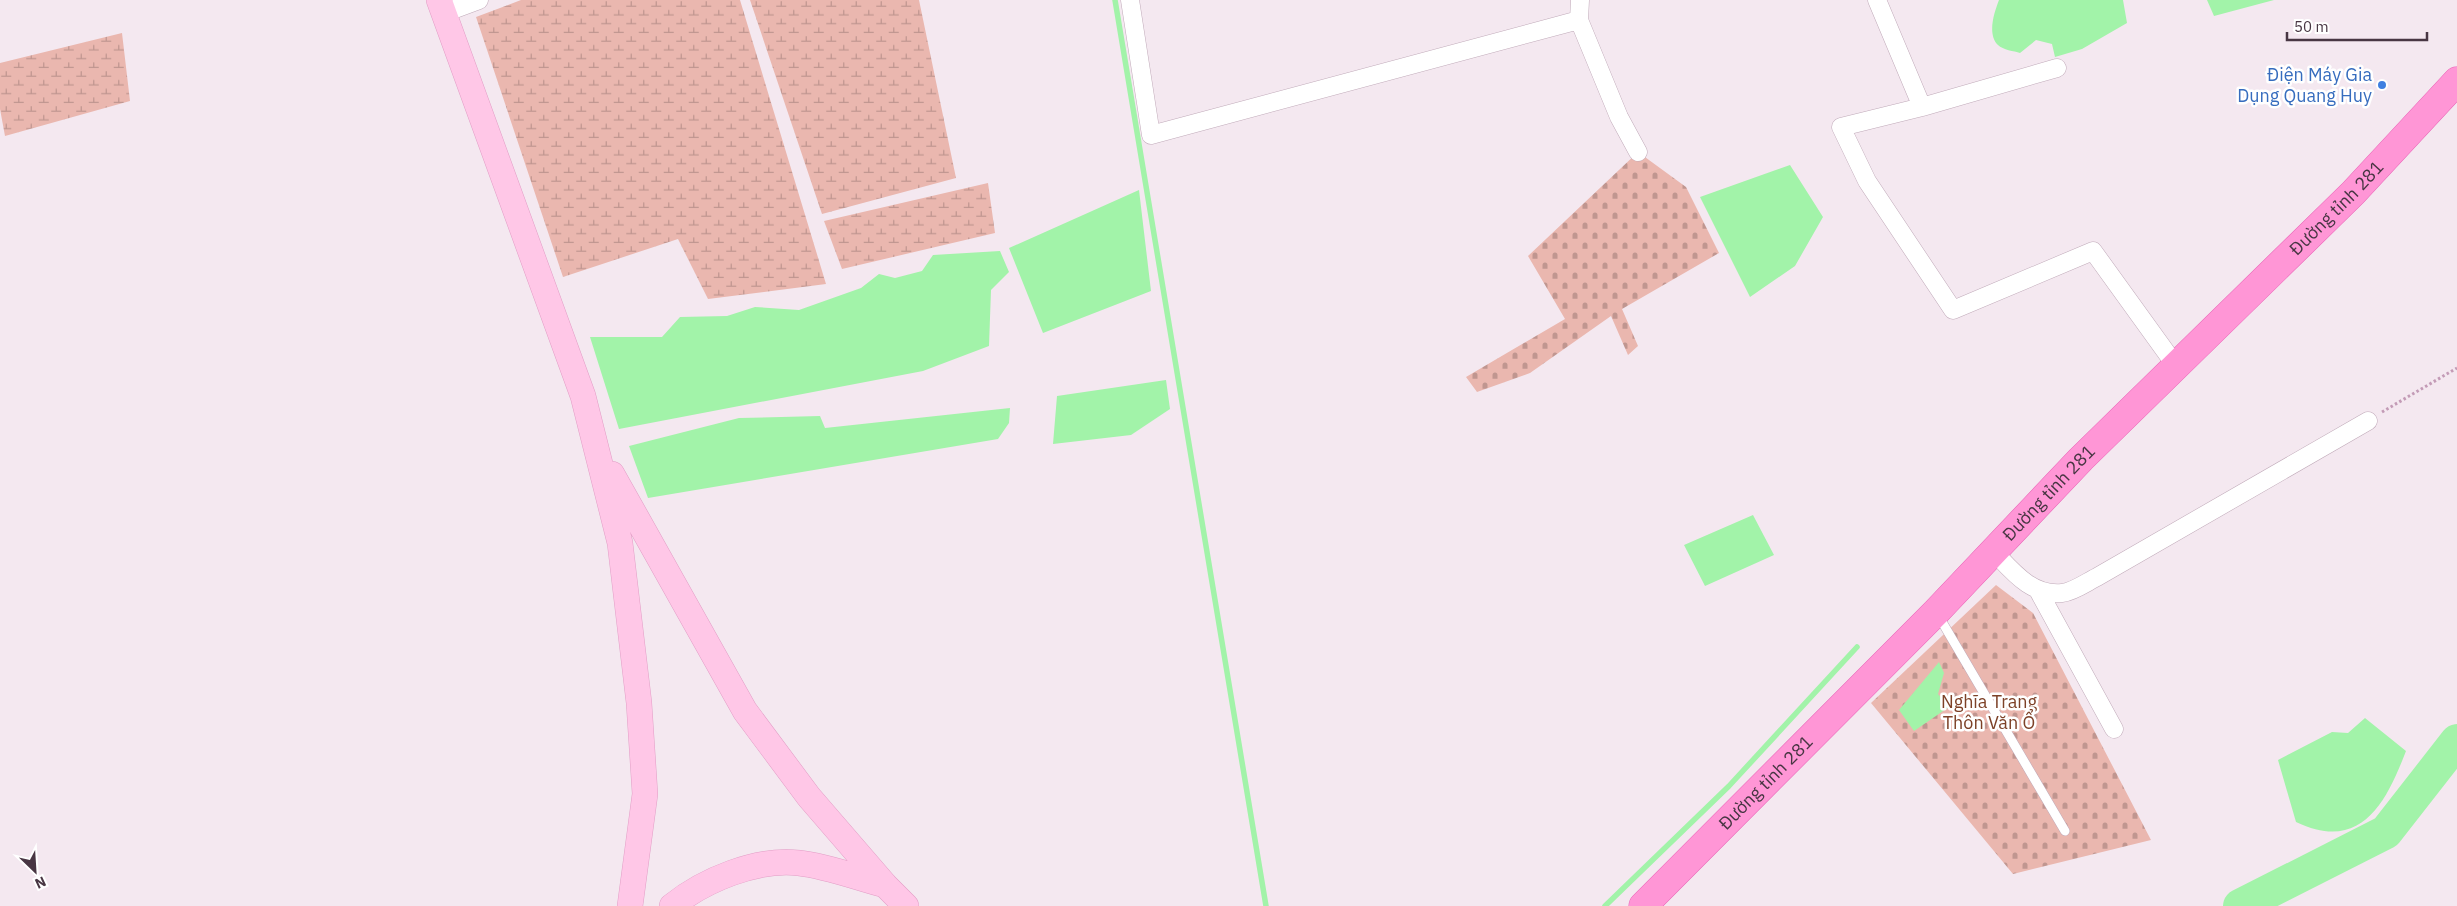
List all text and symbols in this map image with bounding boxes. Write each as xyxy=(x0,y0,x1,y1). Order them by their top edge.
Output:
scale bar xyxy=(2287,10,2427,42)
text: 50 m xyxy=(2294,17,2329,36)
place label: Điện Máy Gia Dụng Quang Huy xyxy=(2237,63,2372,107)
marker: Điện Máy Gia Dụng Quang Huy xyxy=(2376,79,2388,91)
street label: Đường tỉnh 281 xyxy=(2284,156,2388,260)
street label: Đường tỉnh 281 xyxy=(1997,440,2100,546)
park label: Nghĩa Trang Thôn Văn Ổ xyxy=(1941,690,2038,734)
street label: Đường tỉnh 281 xyxy=(1713,730,1818,835)
north arrow xyxy=(10,846,60,896)
text: N xyxy=(32,872,49,893)

